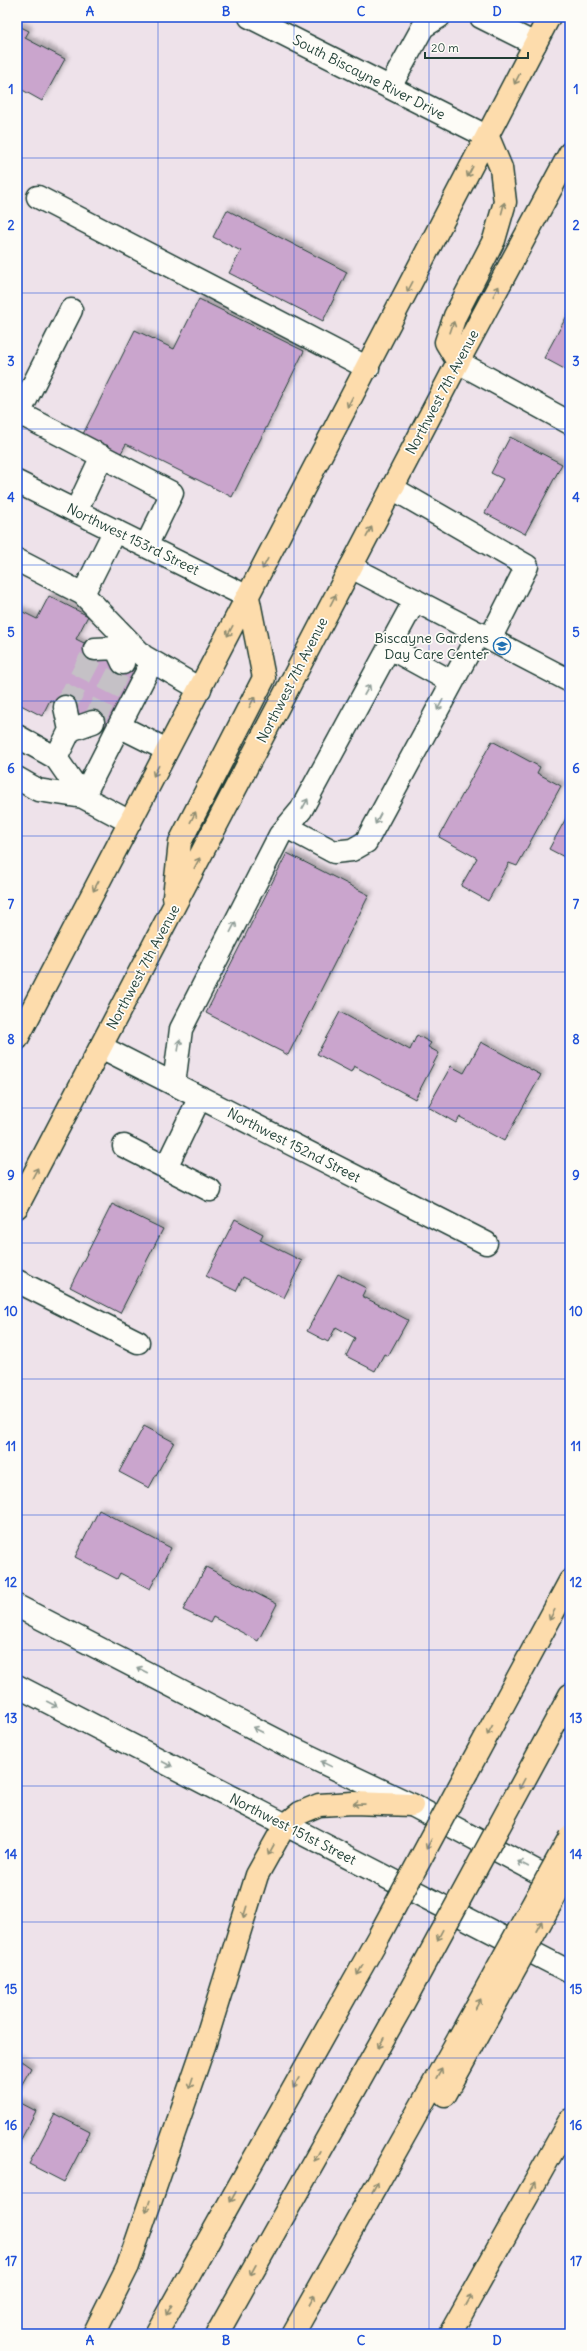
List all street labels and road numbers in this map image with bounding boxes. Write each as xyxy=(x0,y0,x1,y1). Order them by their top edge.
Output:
street label: South Biscayne River Drive xyxy=(290,31,448,123)
street label: Northwest 7th Avenue xyxy=(401,327,483,457)
street label: Northwest 153rd Street xyxy=(64,499,202,579)
street label: Northwest 7th Avenue xyxy=(252,614,332,746)
street label: Northwest 7th Avenue xyxy=(102,902,184,1032)
street label: Northwest 152nd Street xyxy=(224,1104,364,1187)
street label: Northwest 151st Street xyxy=(227,1789,360,1869)

